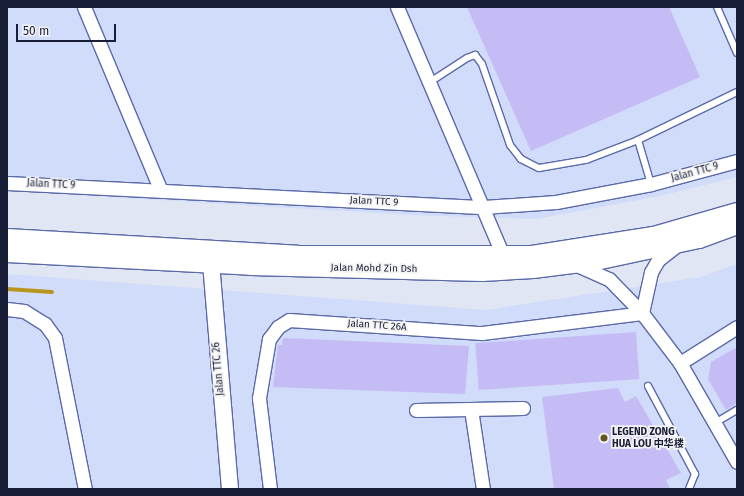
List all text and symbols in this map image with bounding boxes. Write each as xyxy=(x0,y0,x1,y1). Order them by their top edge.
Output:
scale bar xyxy=(18,16,118,42)
text: 50 m xyxy=(23,24,49,38)
street label: Jalan TTC 9 xyxy=(670,161,720,185)
street label: Jalan TTC 9 xyxy=(26,178,76,192)
street label: Jalan TTC 9 xyxy=(349,195,399,209)
street label: Jalan Mohd Zin Dsh xyxy=(330,262,418,276)
street label: Jalan TTC 26A xyxy=(347,318,407,334)
street label: Jalan TTC 26 xyxy=(211,342,227,396)
place label: LEGEND ZONG HUA LOU 中华楼 xyxy=(612,426,684,450)
marker: LEGEND ZONG HUA LOU 中华楼 xyxy=(599,433,609,443)

